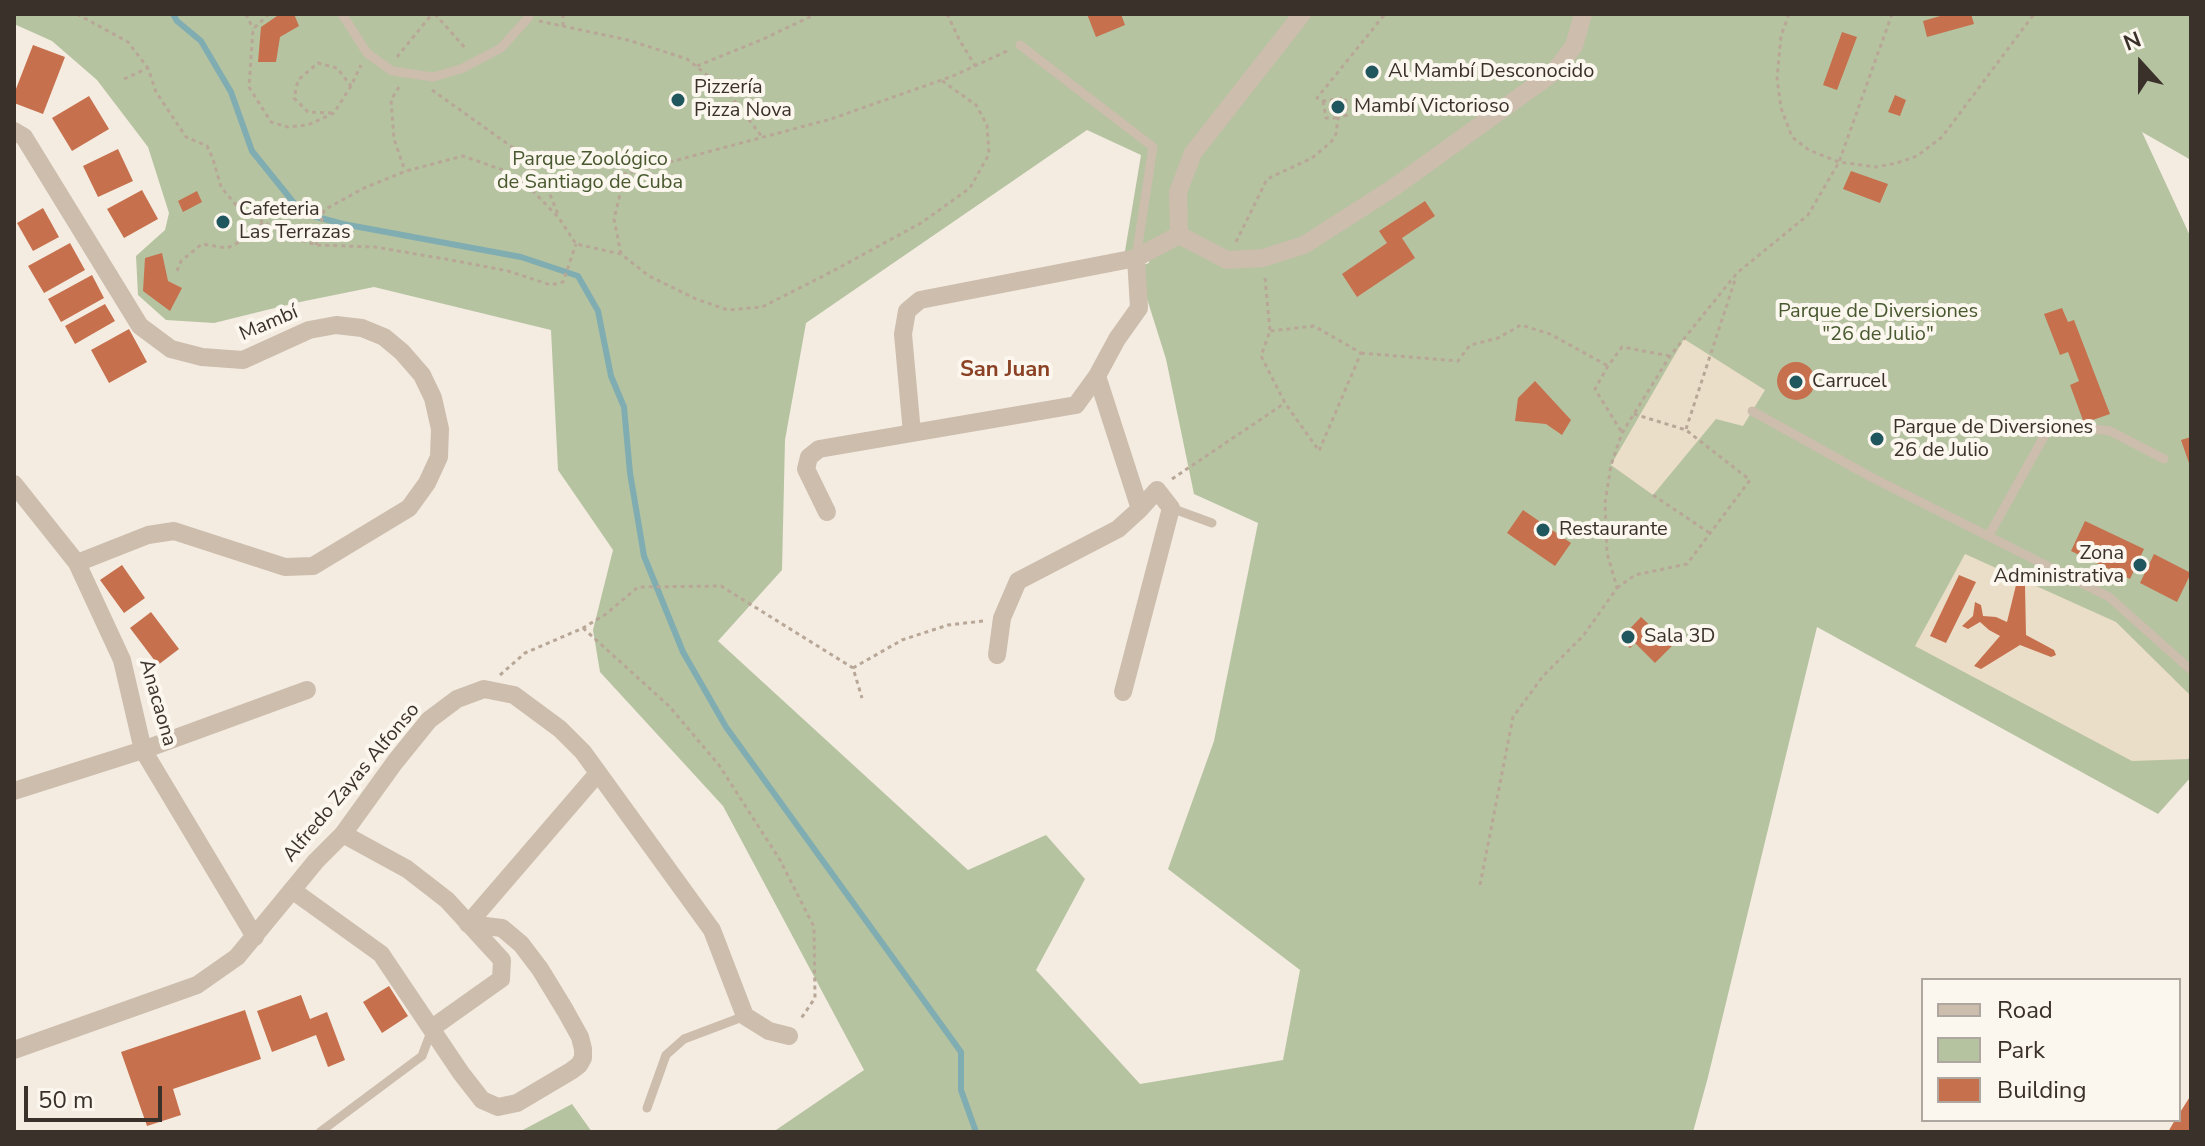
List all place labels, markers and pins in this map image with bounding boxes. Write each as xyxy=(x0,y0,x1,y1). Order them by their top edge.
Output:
place label: Al Mambí Desconocido xyxy=(1388,60,1594,84)
marker: Al Mambí Desconocido xyxy=(1363,63,1381,81)
place label: Pizzería Pizza Nova xyxy=(694,76,792,123)
marker: Pizzería Pizza Nova xyxy=(669,91,687,109)
place label: Mambí Victorioso xyxy=(1354,95,1510,119)
marker: Mambí Victorioso xyxy=(1329,98,1347,116)
place label: Cafeteria Las Terrazas xyxy=(239,198,351,245)
marker: Cafeteria Las Terrazas xyxy=(214,213,232,231)
place label: Carrucel xyxy=(1812,370,1887,394)
marker: Carrucel xyxy=(1787,373,1805,391)
place label: Parque de Diversiones 26 de Julio xyxy=(1893,416,2093,463)
marker: Parque de Diversiones 26 de Julio xyxy=(1868,430,1886,448)
place label: Restaurante xyxy=(1559,518,1668,542)
marker: Restaurante xyxy=(1534,521,1552,539)
place label: Zona Administrativa xyxy=(1994,542,2124,589)
marker: Zona Administrativa xyxy=(2131,556,2149,574)
place label: Sala 3D xyxy=(1644,625,1715,649)
marker: Sala 3D xyxy=(1619,628,1637,646)

